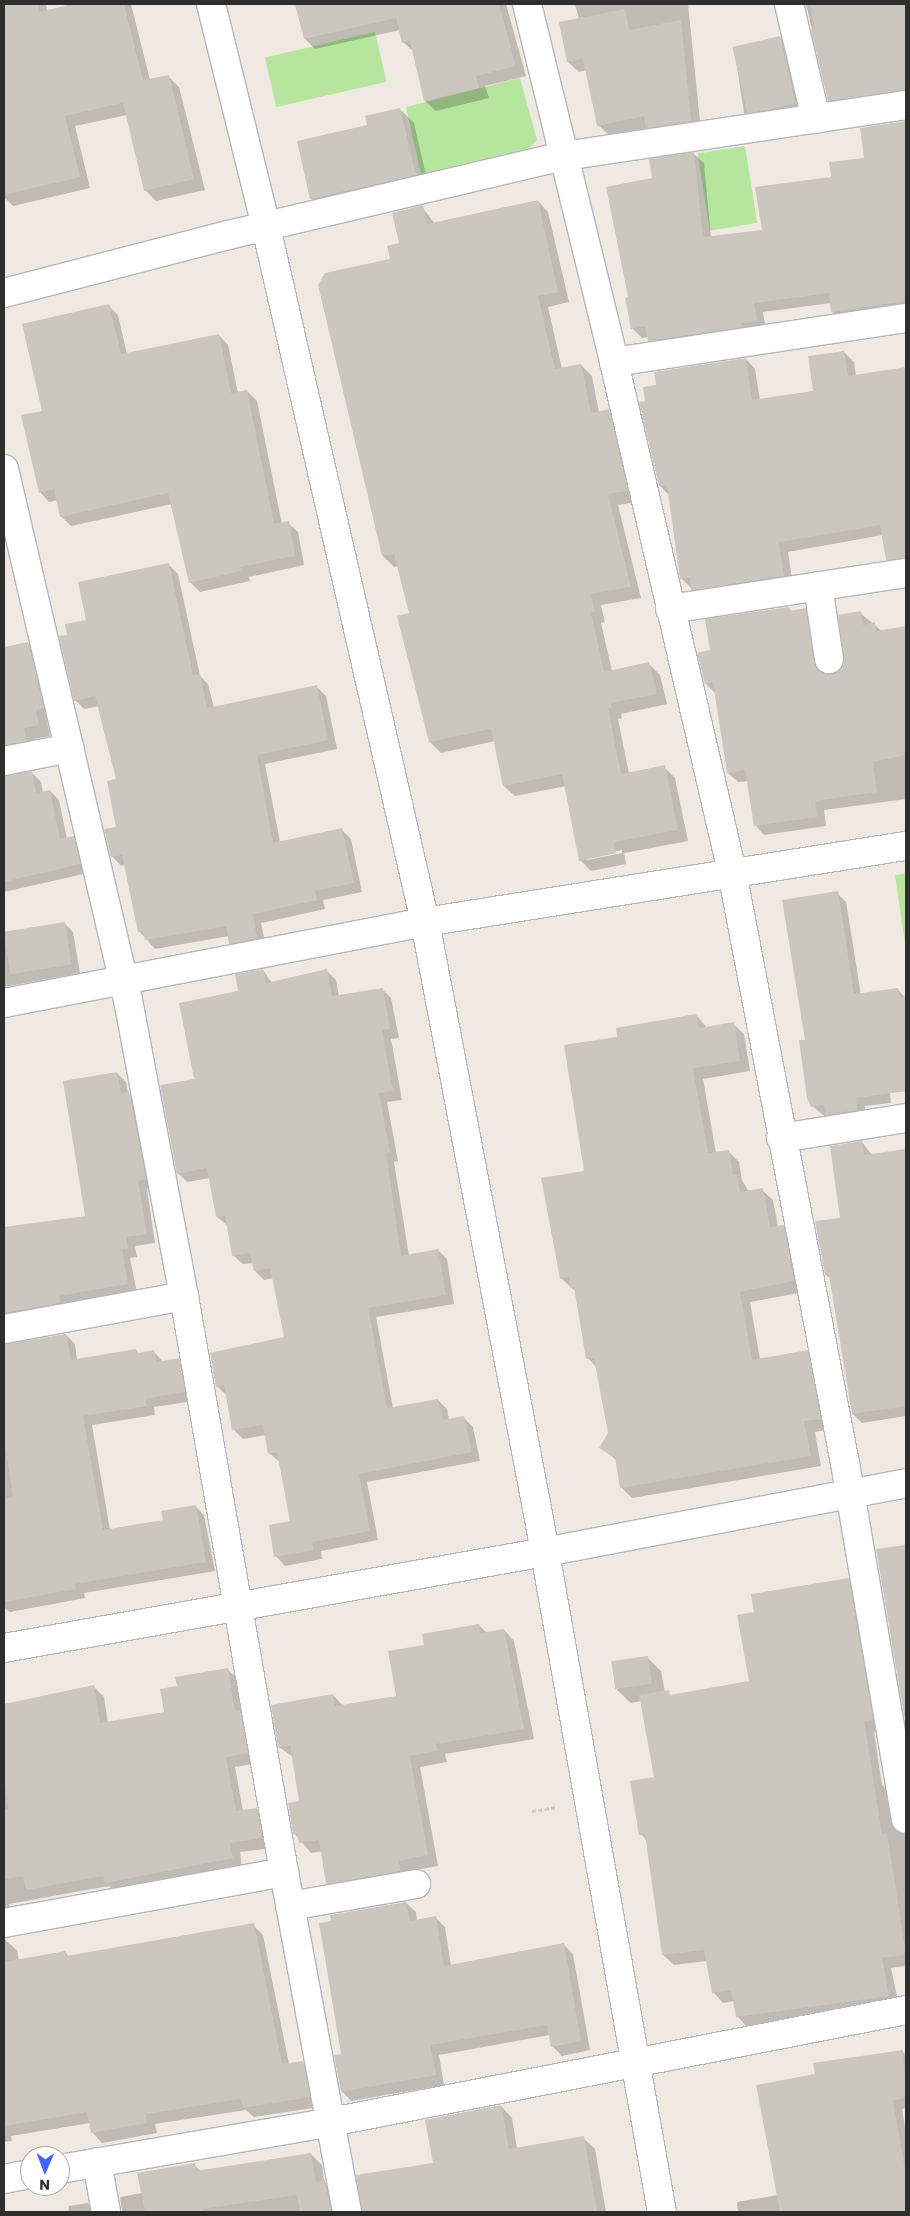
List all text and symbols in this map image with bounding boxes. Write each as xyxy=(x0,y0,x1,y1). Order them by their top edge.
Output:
north arrow xyxy=(20,2146,70,2196)
text: N xyxy=(39,2175,50,2195)

